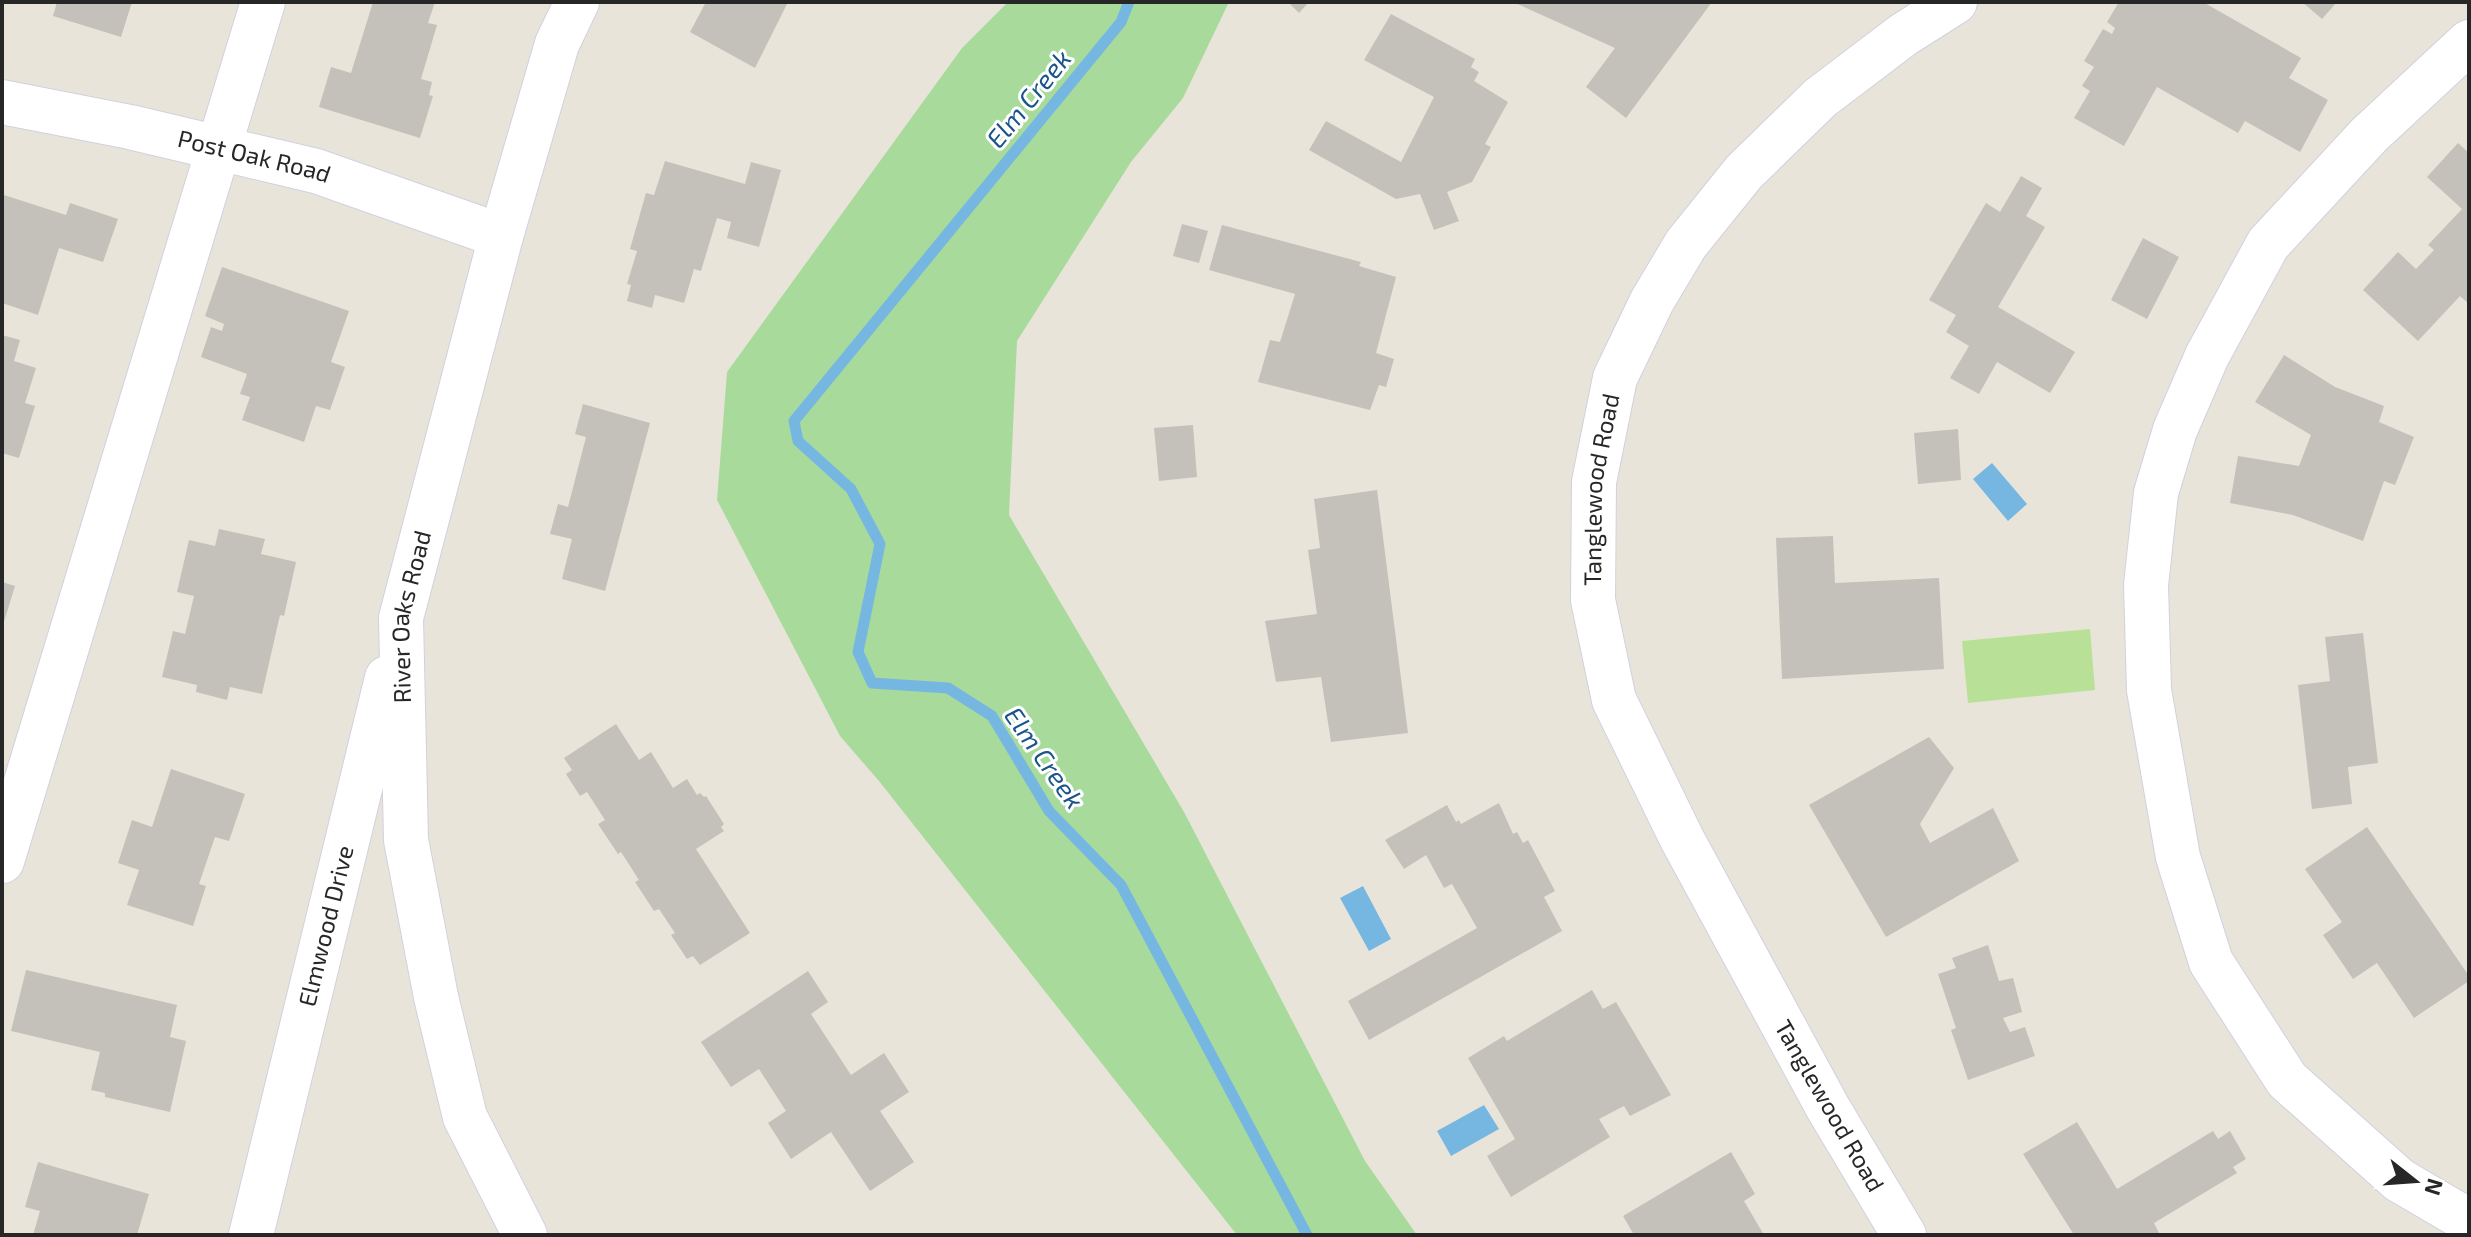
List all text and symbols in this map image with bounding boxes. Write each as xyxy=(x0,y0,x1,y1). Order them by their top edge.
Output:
water label: Elm Creek xyxy=(979,43,1077,153)
street label: Post Oak Road xyxy=(175,123,335,188)
street label: Tanglewood Road xyxy=(1577,391,1625,586)
street label: River Oaks Road xyxy=(385,527,436,704)
water label: Elm Creek xyxy=(999,700,1091,814)
street label: Elmwood Drive xyxy=(291,842,359,1009)
street label: Tanglewood Road xyxy=(1769,1014,1891,1196)
north arrow xyxy=(2375,1141,2455,1221)
text: N xyxy=(2420,1176,2450,1199)

